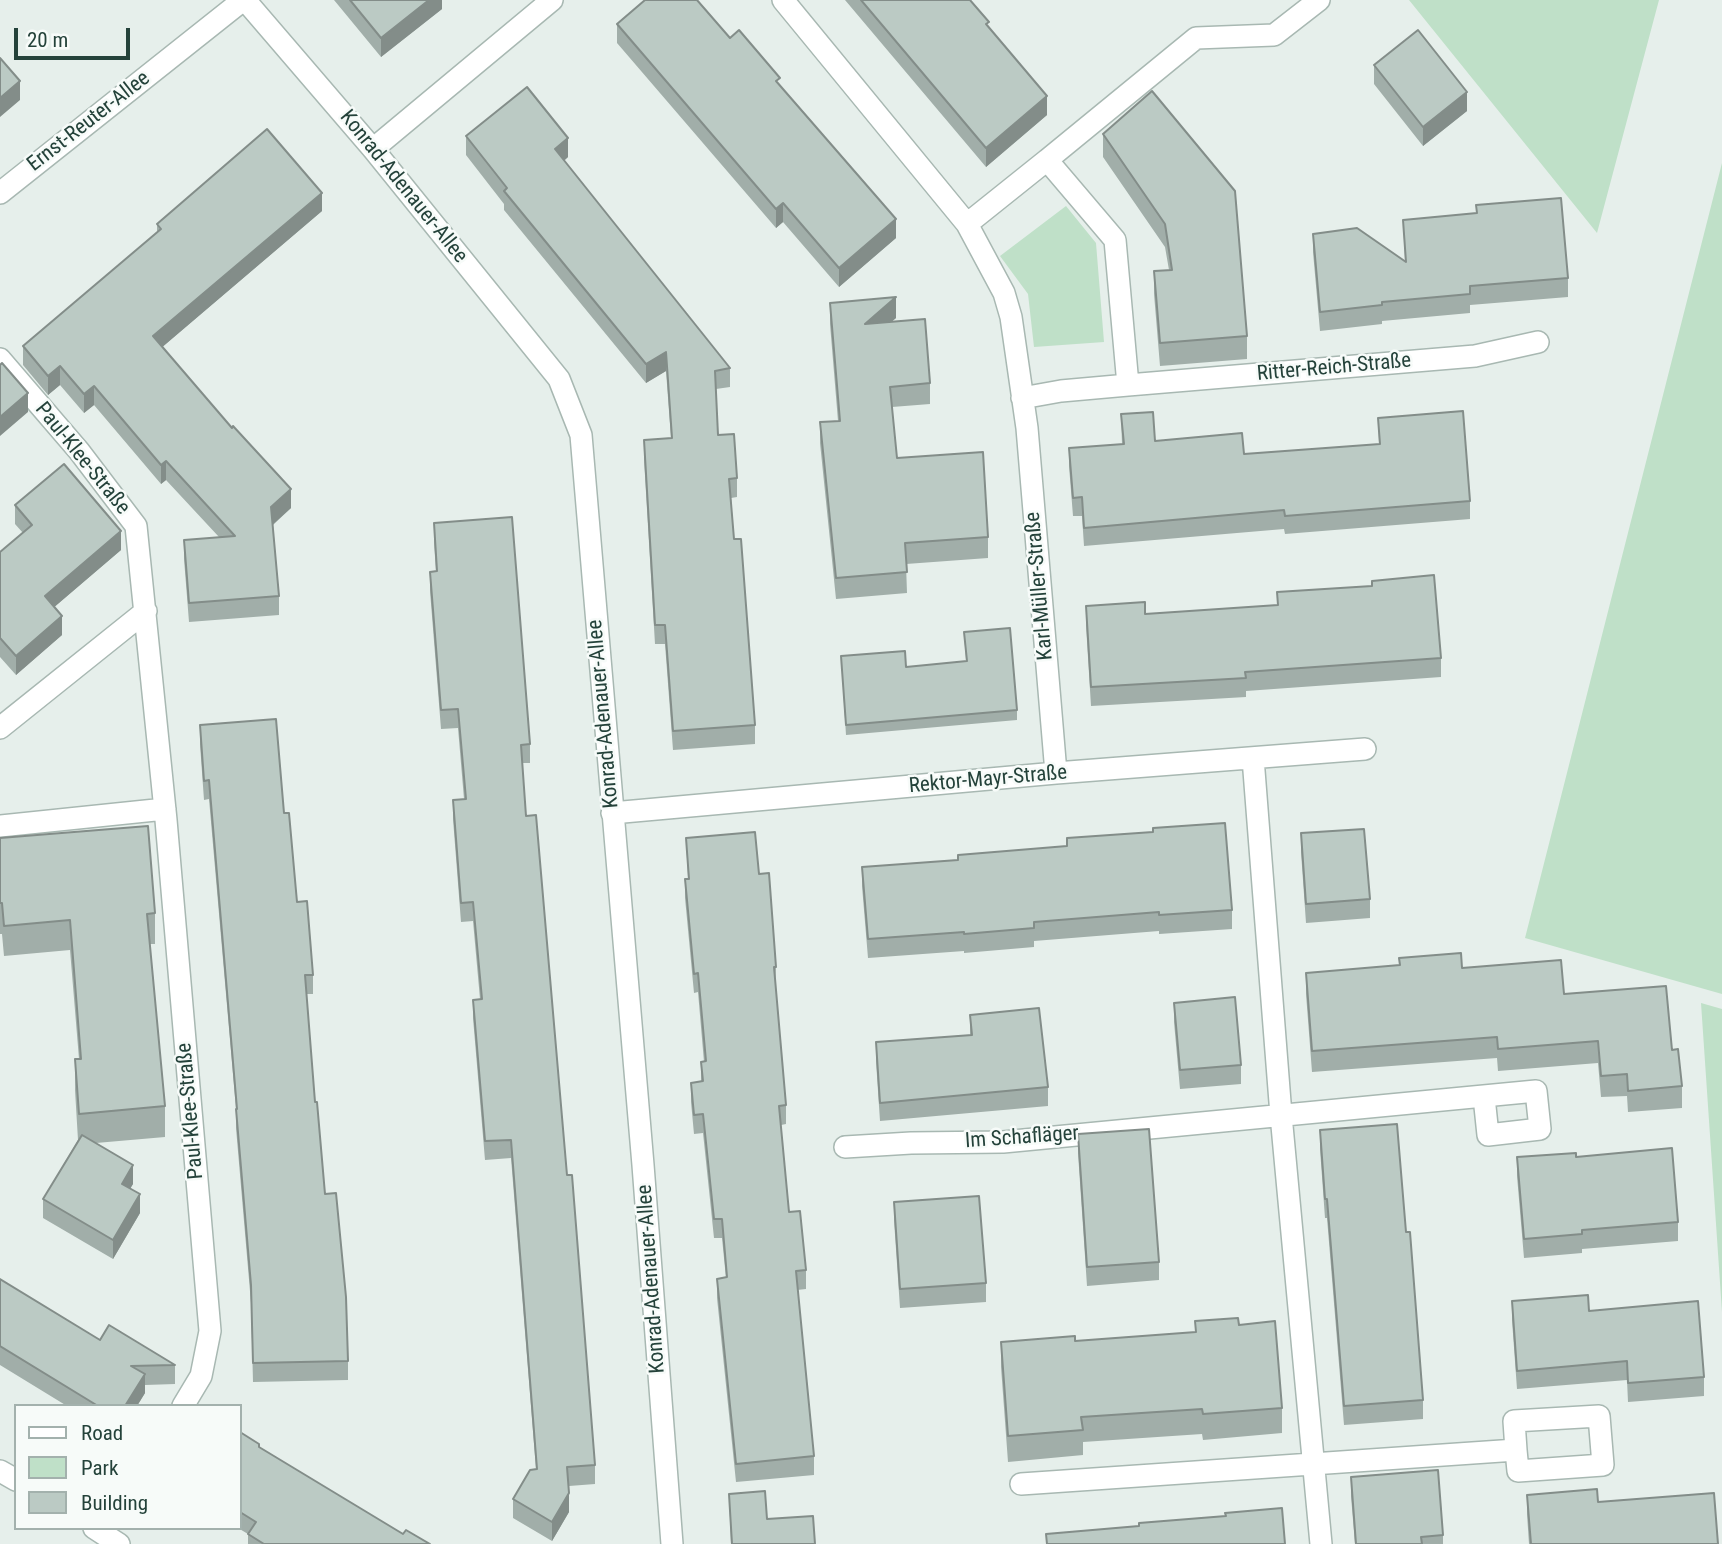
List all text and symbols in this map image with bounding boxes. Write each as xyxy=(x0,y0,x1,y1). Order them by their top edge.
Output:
scale bar xyxy=(18,14,133,58)
text: 20 m xyxy=(27,28,68,52)
street label: Ernst-Reuter-Allee xyxy=(23,66,155,178)
street label: Konrad-Adenauer-Allee xyxy=(334,106,472,268)
street label: Ritter-Reich-Straße xyxy=(1256,349,1412,387)
street label: Paul-Klee-Straße xyxy=(29,398,135,520)
street label: Karl-Müller-Straße xyxy=(1021,511,1059,661)
street label: Konrad-Adenauer-Allee xyxy=(583,619,625,809)
street label: Rektor-Mayr-Straße xyxy=(908,761,1068,799)
street label: Paul-Klee-Straße xyxy=(172,1042,210,1180)
street label: Im Schafläger xyxy=(964,1121,1080,1155)
street label: Konrad-Adenauer-Allee xyxy=(633,1184,671,1374)
legend xyxy=(14,1404,242,1530)
text: Road xyxy=(81,1421,123,1445)
text: Park xyxy=(81,1456,118,1480)
text: Building xyxy=(81,1491,148,1515)

